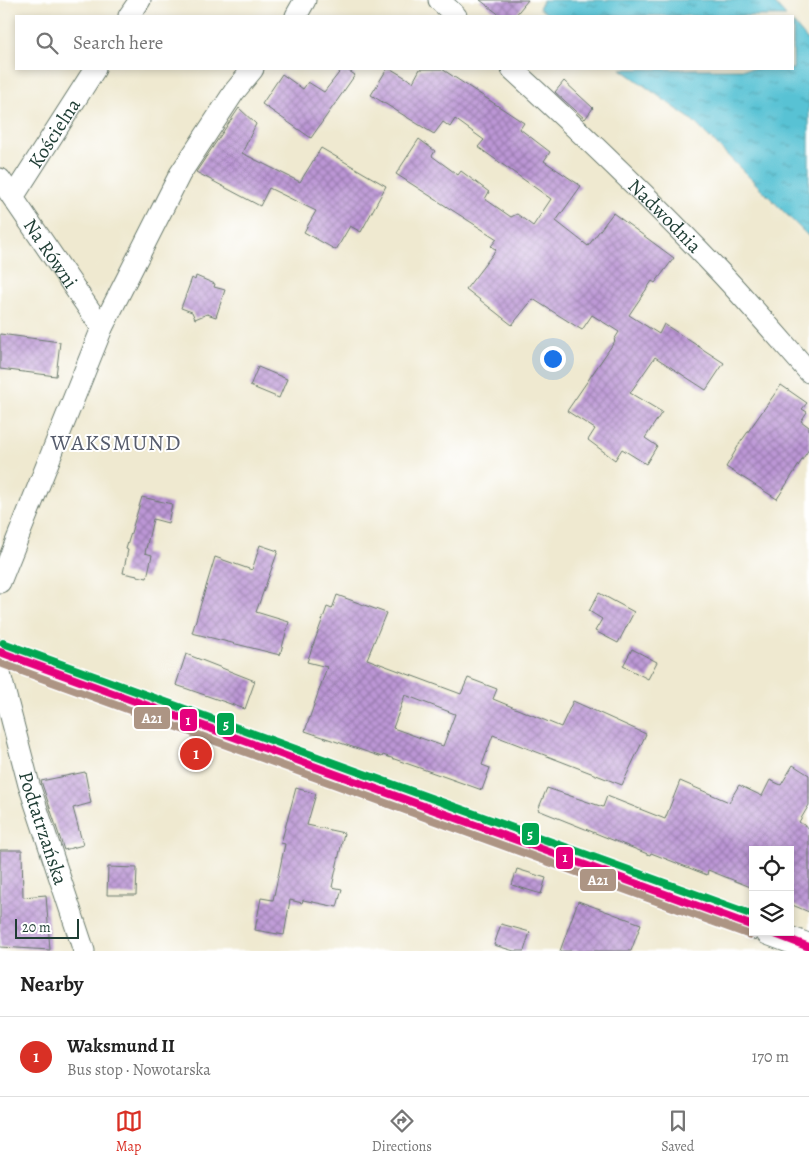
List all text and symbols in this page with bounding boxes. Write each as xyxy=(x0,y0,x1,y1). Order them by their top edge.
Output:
search box xyxy=(15,15,794,70)
icon: search xyxy=(33,29,61,57)
text: Search here xyxy=(73,30,163,56)
street label: Kościelna xyxy=(22,92,87,174)
street label: Nadwodnia xyxy=(622,173,708,259)
street label: Na Równi xyxy=(17,213,84,294)
your location xyxy=(540,346,566,372)
district label: WAKSMUND xyxy=(50,428,181,458)
line badge: A21 xyxy=(133,706,171,730)
line badge: 1 xyxy=(179,708,198,732)
text: A21 xyxy=(141,709,162,728)
text: 1 xyxy=(185,711,191,730)
line badge: 5 xyxy=(216,712,235,736)
text: 5 xyxy=(223,715,229,734)
pin: 1 xyxy=(180,735,212,773)
street label: Podtatrzańska xyxy=(12,769,74,889)
line badge: 5 xyxy=(521,822,540,846)
text: 5 xyxy=(527,825,533,844)
line badge: 1 xyxy=(555,846,574,870)
map controls xyxy=(749,846,794,936)
button: locate xyxy=(749,846,794,891)
text: 1 xyxy=(562,848,568,867)
line badge: A21 xyxy=(579,868,617,892)
text: A21 xyxy=(587,871,608,890)
button: layers xyxy=(749,891,794,936)
scale bar xyxy=(15,916,79,939)
text: 20 m xyxy=(22,918,51,937)
text: Nearby xyxy=(20,970,83,998)
text: Waksmund II xyxy=(67,1033,175,1059)
text: 1 xyxy=(33,1046,39,1068)
text: 170 m xyxy=(752,1046,789,1068)
text: Bus stop · Nowotarska xyxy=(67,1059,211,1081)
tab: Map xyxy=(115,1107,143,1156)
tab: Directions xyxy=(372,1107,432,1156)
tab: Saved xyxy=(661,1107,694,1156)

